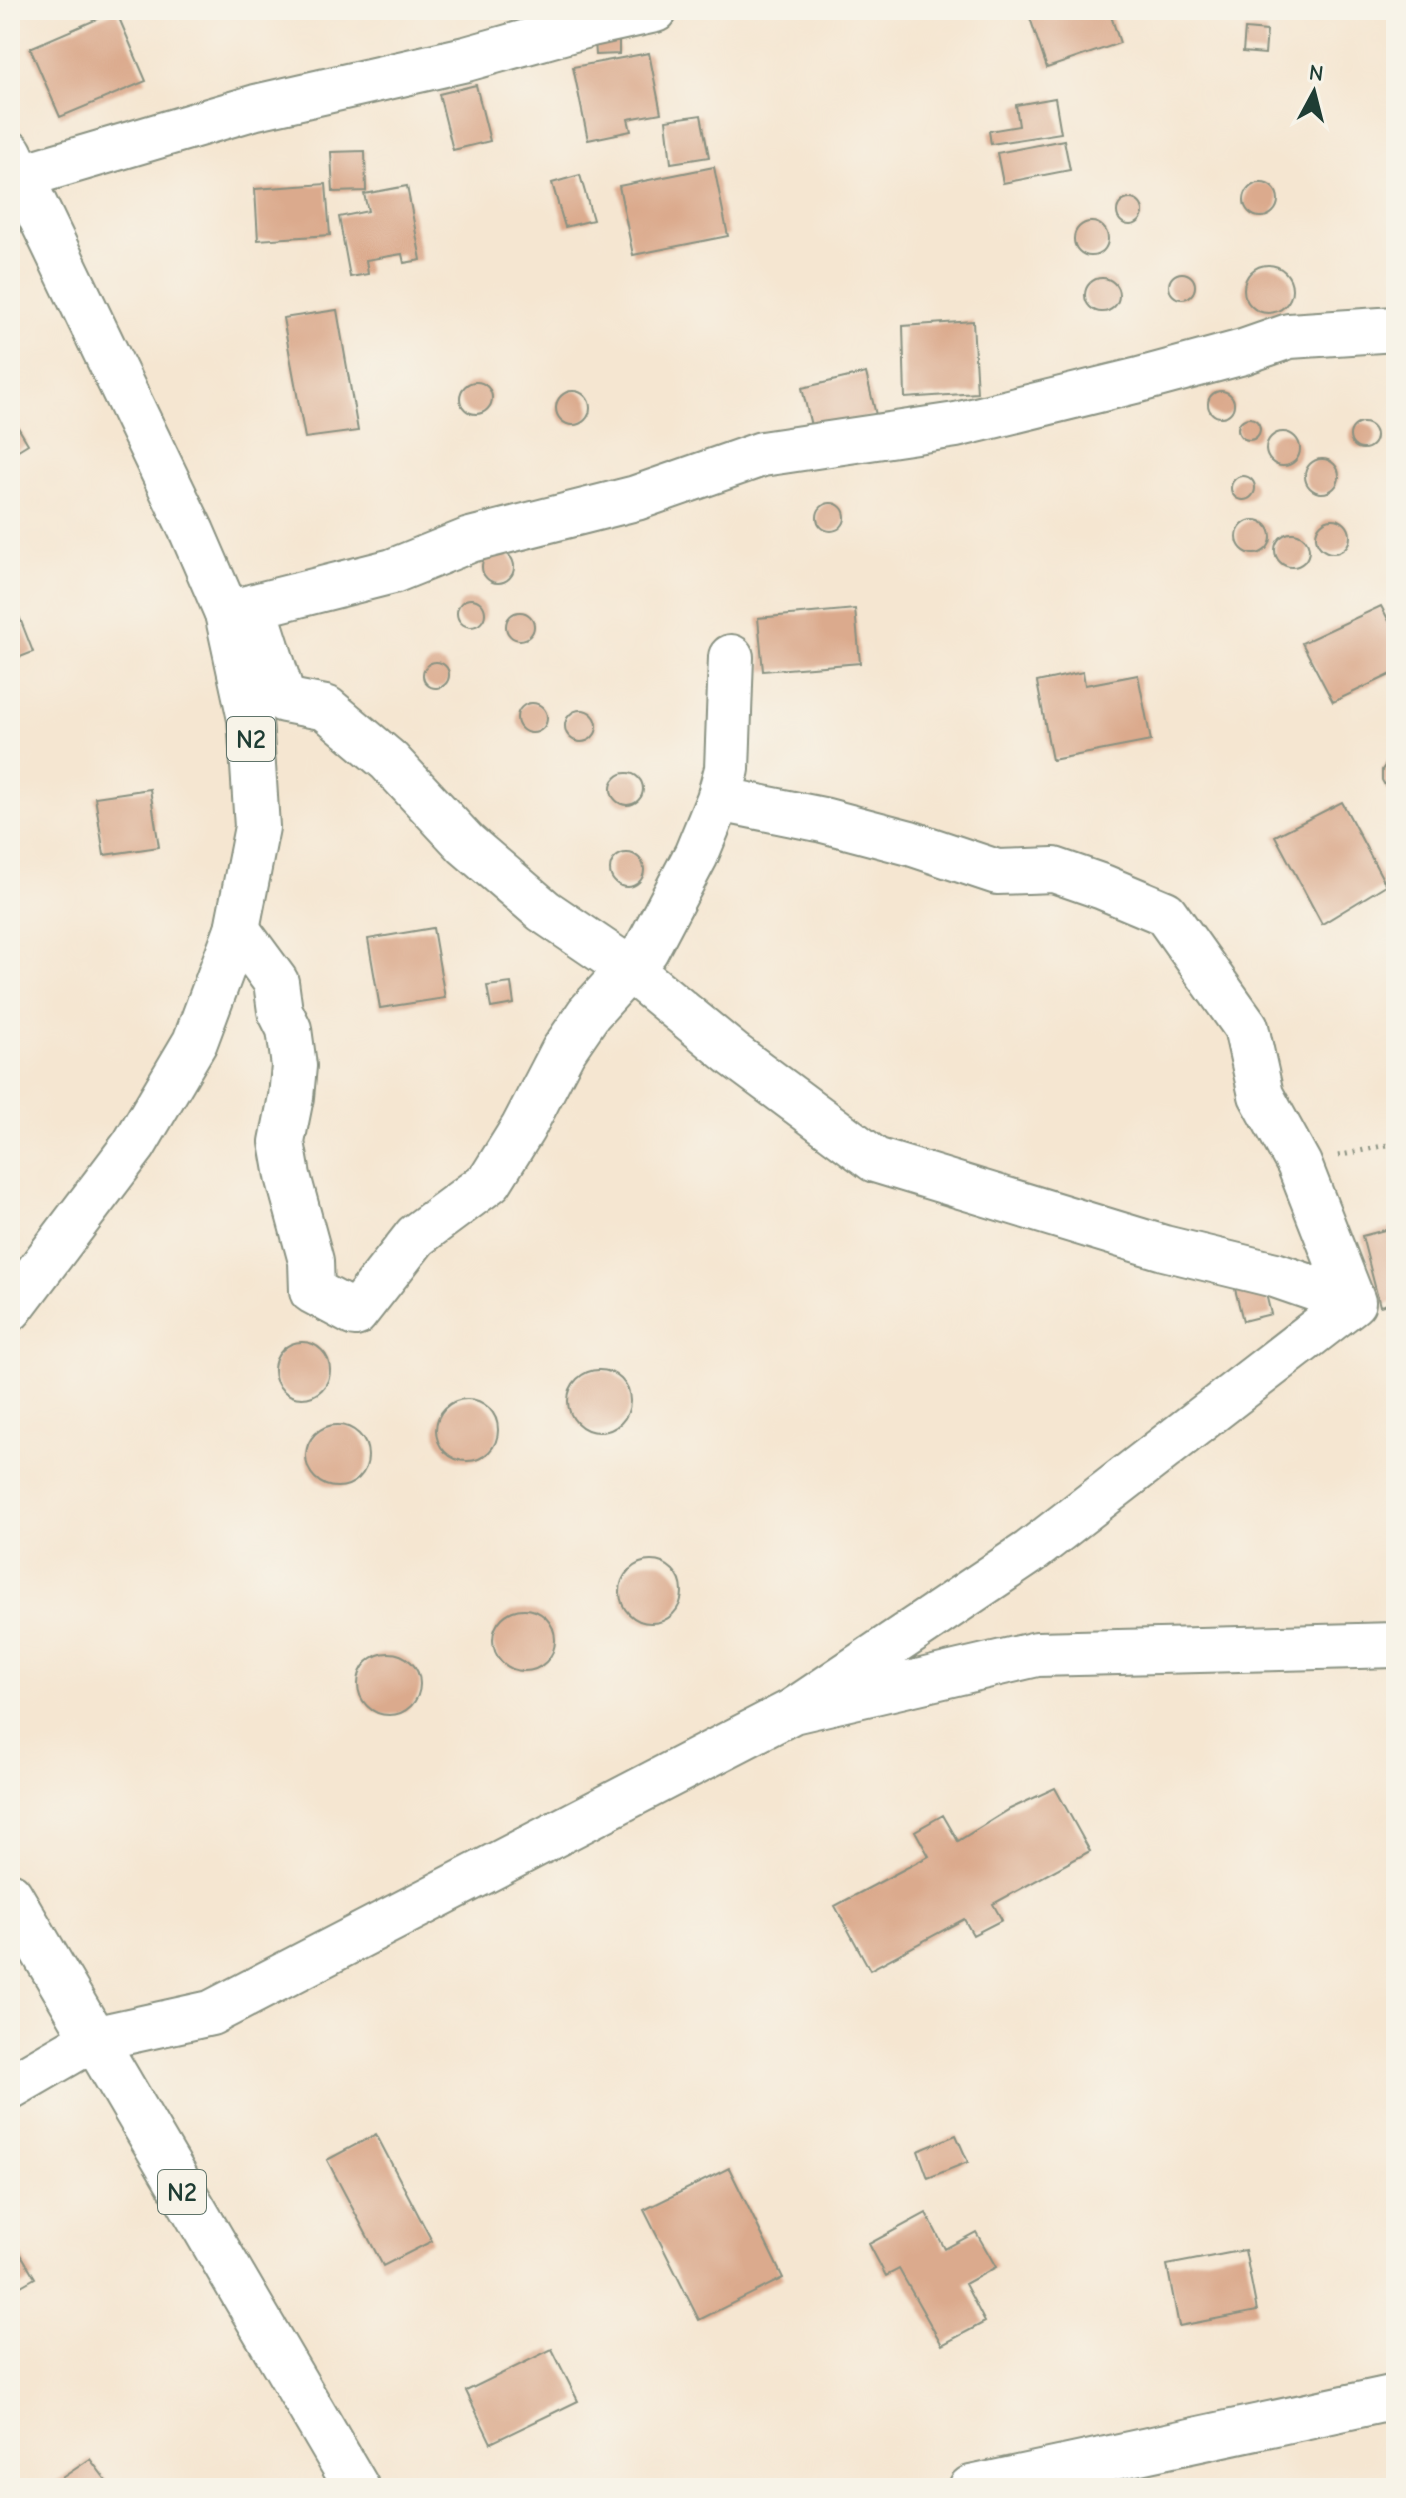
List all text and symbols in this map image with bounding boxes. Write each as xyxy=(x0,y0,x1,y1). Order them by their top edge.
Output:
north arrow xyxy=(1274,52,1354,132)
text: N xyxy=(1308,59,1325,87)
road number: N2 xyxy=(227,717,275,761)
road number: N2 xyxy=(158,2170,206,2214)

